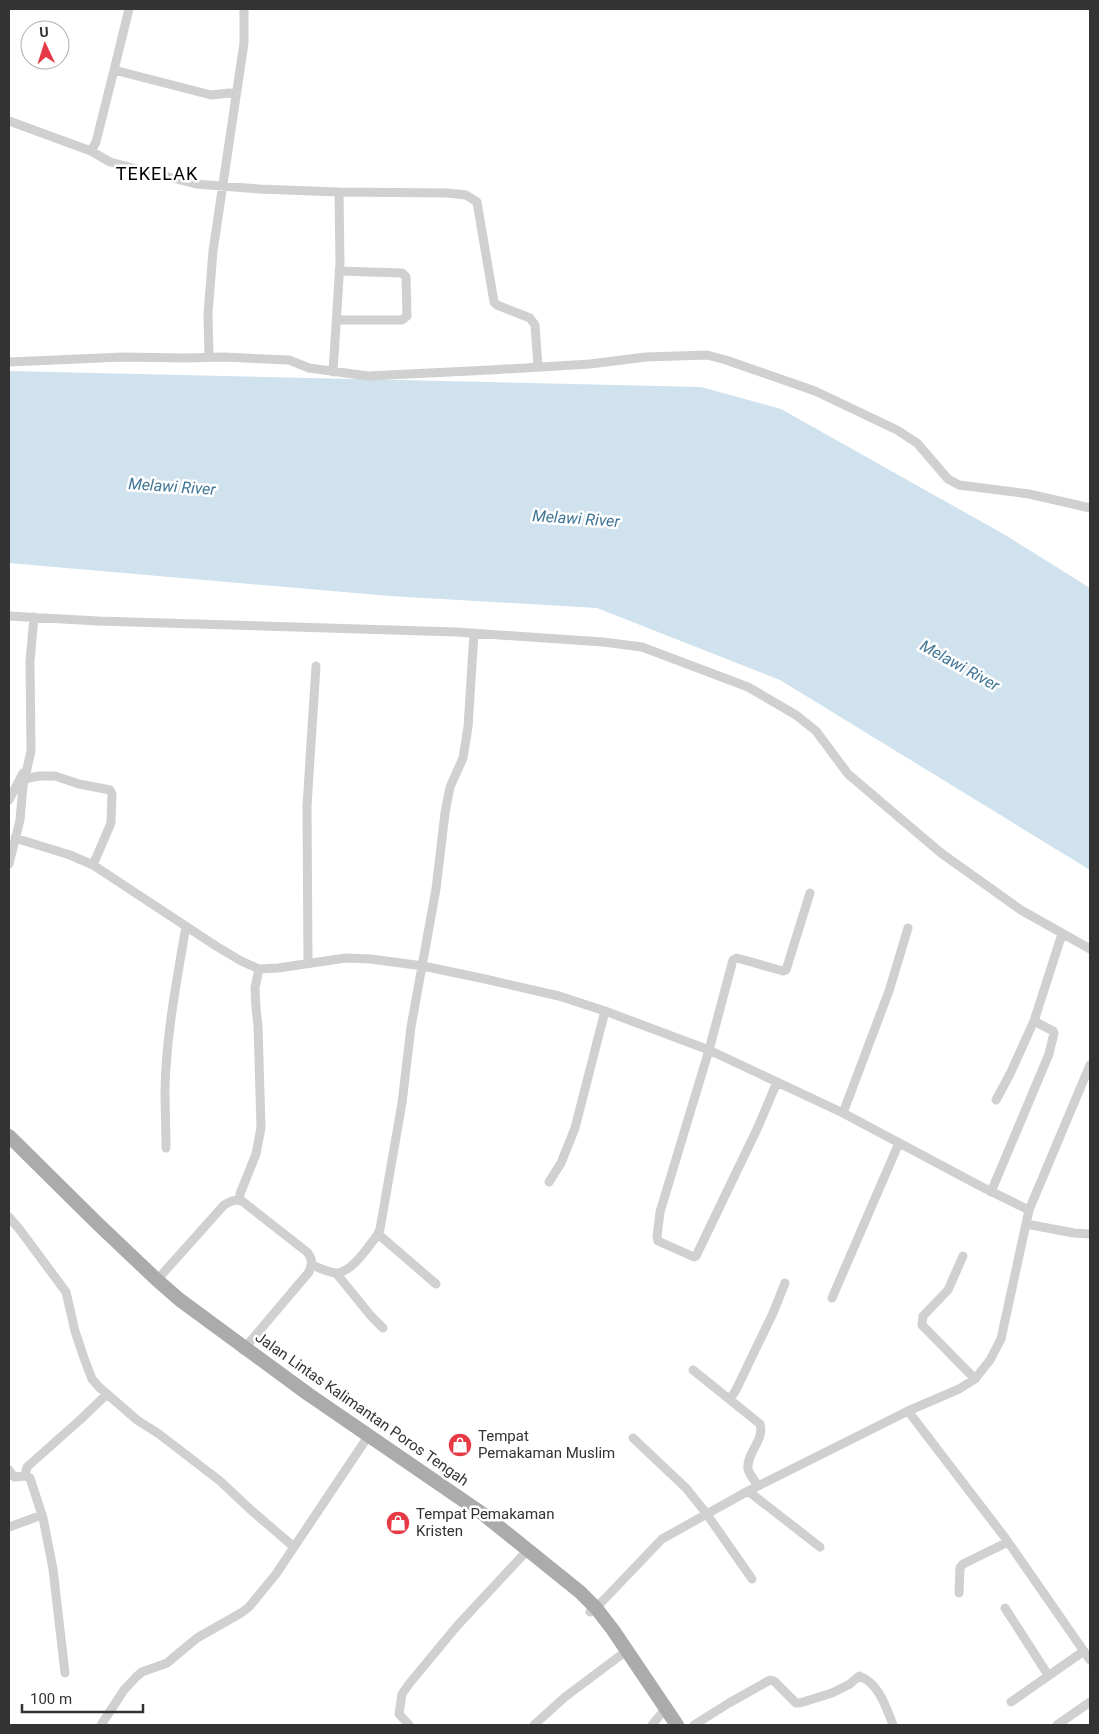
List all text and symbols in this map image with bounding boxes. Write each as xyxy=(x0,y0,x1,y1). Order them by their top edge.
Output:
north arrow xyxy=(20,20,70,70)
text: U xyxy=(39,24,49,40)
district label: TEKELAK xyxy=(116,163,198,184)
water label: Melawi River xyxy=(128,474,217,499)
water label: Melawi River xyxy=(532,506,621,531)
water label: Melawi River xyxy=(917,636,1003,695)
street label: Jalan Lintas Kalimantan Poros Tengah xyxy=(252,1328,472,1490)
place label: Tempat Pemakaman Muslim xyxy=(478,1427,615,1462)
shop icon: Tempat Pemakaman Muslim xyxy=(447,1432,473,1458)
place label: Tempat Pemakaman Kristen xyxy=(416,1505,555,1540)
shop icon: Tempat Pemakaman Kristen xyxy=(385,1510,411,1536)
scale bar xyxy=(22,1682,144,1714)
text: 100 m xyxy=(30,1690,72,1708)

